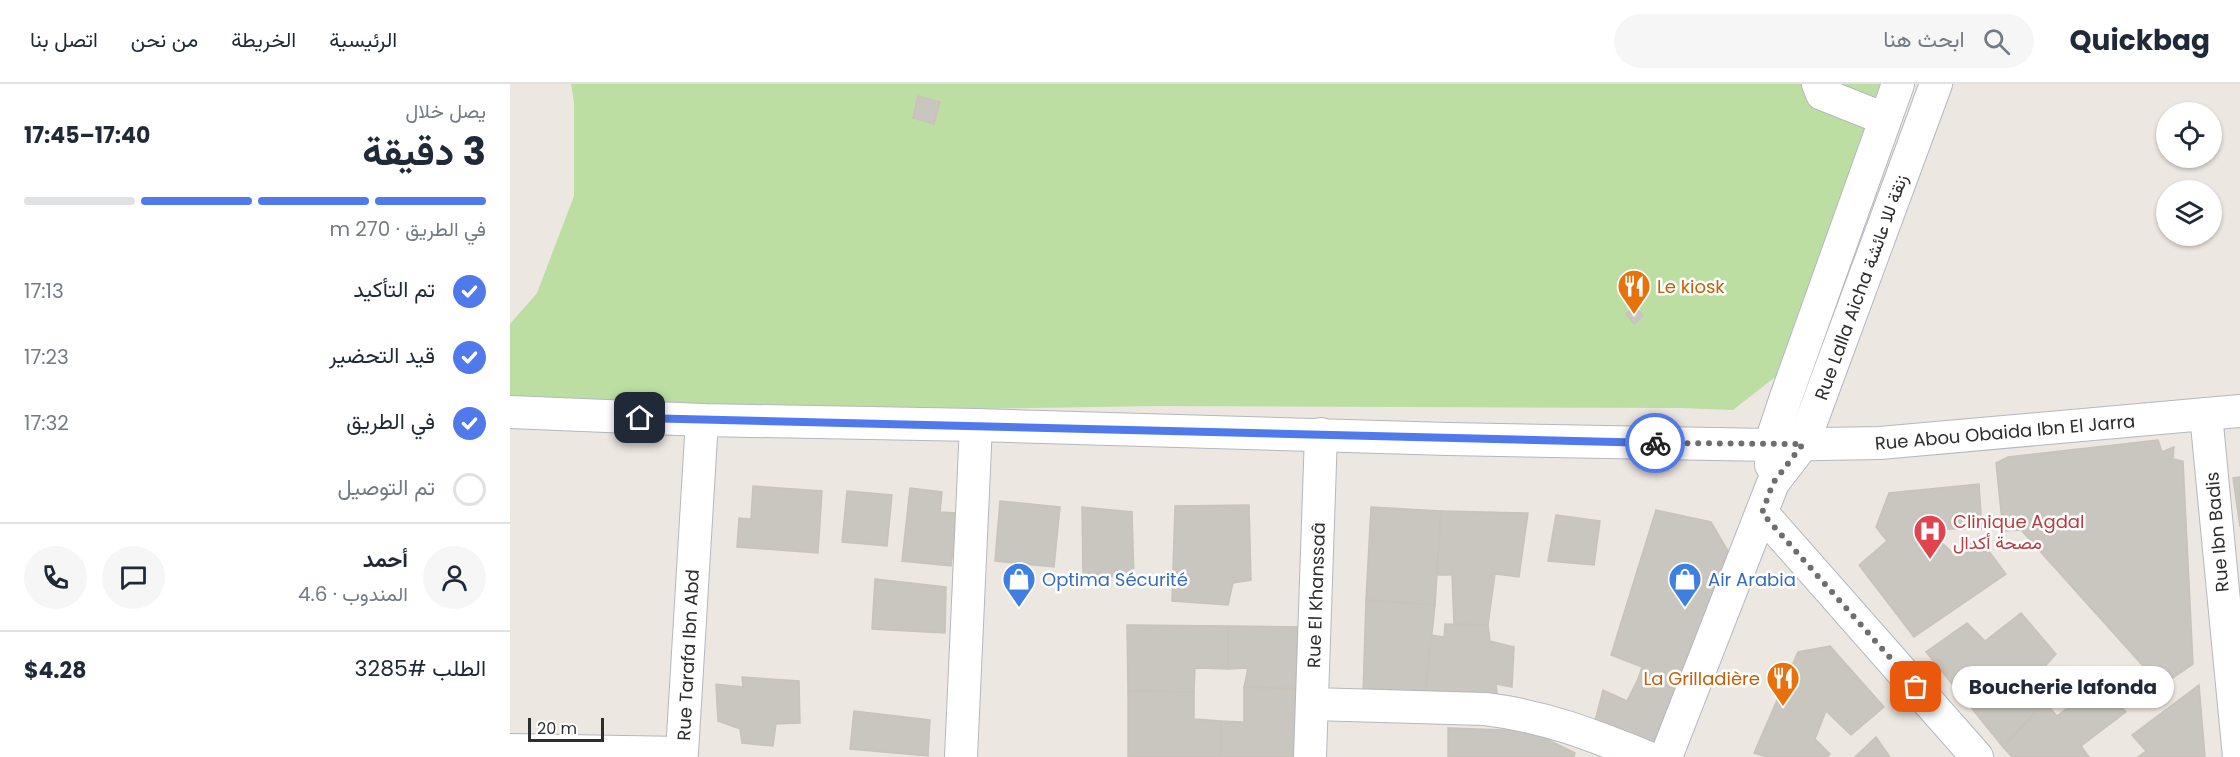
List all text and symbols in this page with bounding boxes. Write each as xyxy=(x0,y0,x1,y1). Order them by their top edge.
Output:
search box xyxy=(1614,14,2034,68)
text: Quickbag xyxy=(2070,21,2210,60)
text: ابحث هنا xyxy=(1883,24,1965,55)
text: اتصل بنا xyxy=(30,25,98,54)
text: من نحن xyxy=(131,25,198,54)
text: الخريطة xyxy=(231,25,296,54)
text: الرئيسية xyxy=(329,25,397,54)
icon: search xyxy=(1980,25,2013,58)
text: يصل خلال xyxy=(406,97,486,125)
map controls xyxy=(2156,102,2222,246)
button: locate xyxy=(2156,102,2222,168)
text: 17:40–17:45 xyxy=(24,120,150,151)
text: 3 دقيقة xyxy=(362,124,486,179)
street label: Rue Lalla Aicha زنقة للا عائشة xyxy=(1808,171,1914,403)
button: layers xyxy=(2156,180,2222,246)
text: في الطريق · 270 m xyxy=(329,215,486,243)
restaurant icon: Le kiosk xyxy=(1616,268,1652,315)
text: تم التأكيد xyxy=(353,274,435,305)
place label: Le kiosk xyxy=(1657,274,1725,299)
icon: check xyxy=(453,275,486,308)
text: 17:13 xyxy=(24,277,64,305)
text: قيد التحضير xyxy=(329,340,435,371)
icon: check xyxy=(453,341,486,374)
text: 17:23 xyxy=(24,343,69,371)
pin xyxy=(614,392,665,443)
icon: home xyxy=(623,401,656,434)
text: في الطريق xyxy=(346,406,435,437)
icon: check xyxy=(453,407,486,440)
street label: Rue Abou Obaida Ibn El Jarra xyxy=(1874,408,2136,456)
text: 17:32 xyxy=(24,409,69,437)
courier xyxy=(1625,413,1685,473)
icon: bike xyxy=(1639,427,1672,460)
street label: Rue Ibn Badis xyxy=(2199,471,2235,593)
text: تم التوصيل xyxy=(337,472,435,503)
place label: Clinique Agdal مصحة أكدال xyxy=(1953,509,2084,555)
hospital icon: Clinique Agdal مصحة أكدال xyxy=(1912,513,1948,560)
street label: Rue El Khanssaâ xyxy=(1301,522,1331,668)
text: أحمد xyxy=(363,544,408,575)
button: phone xyxy=(24,546,87,609)
button: chat xyxy=(102,546,165,609)
button: person xyxy=(423,546,486,609)
shop icon: Optima Sécurité xyxy=(1001,561,1037,608)
shop icon: Air Arabia xyxy=(1667,561,1703,608)
place label: Optima Sécurité xyxy=(1042,567,1188,592)
place label: Air Arabia xyxy=(1708,567,1796,592)
street label: Rue Tarafa Ibn Abd xyxy=(671,569,705,741)
text: المندوب · 4.6 xyxy=(298,580,408,608)
text: الطلب #3285 xyxy=(355,653,486,684)
text: $4.28 xyxy=(24,655,86,686)
restaurant icon: La Grilladière xyxy=(1765,660,1801,707)
pin xyxy=(1890,661,1941,712)
place label: La Grilladière xyxy=(1643,666,1760,691)
callout: Boucherie lafonda xyxy=(1952,666,2174,708)
icon: bag xyxy=(1899,670,1932,703)
text: Boucherie lafonda xyxy=(1969,673,2157,701)
scale bar xyxy=(528,715,604,742)
text: 20 m xyxy=(537,717,577,740)

